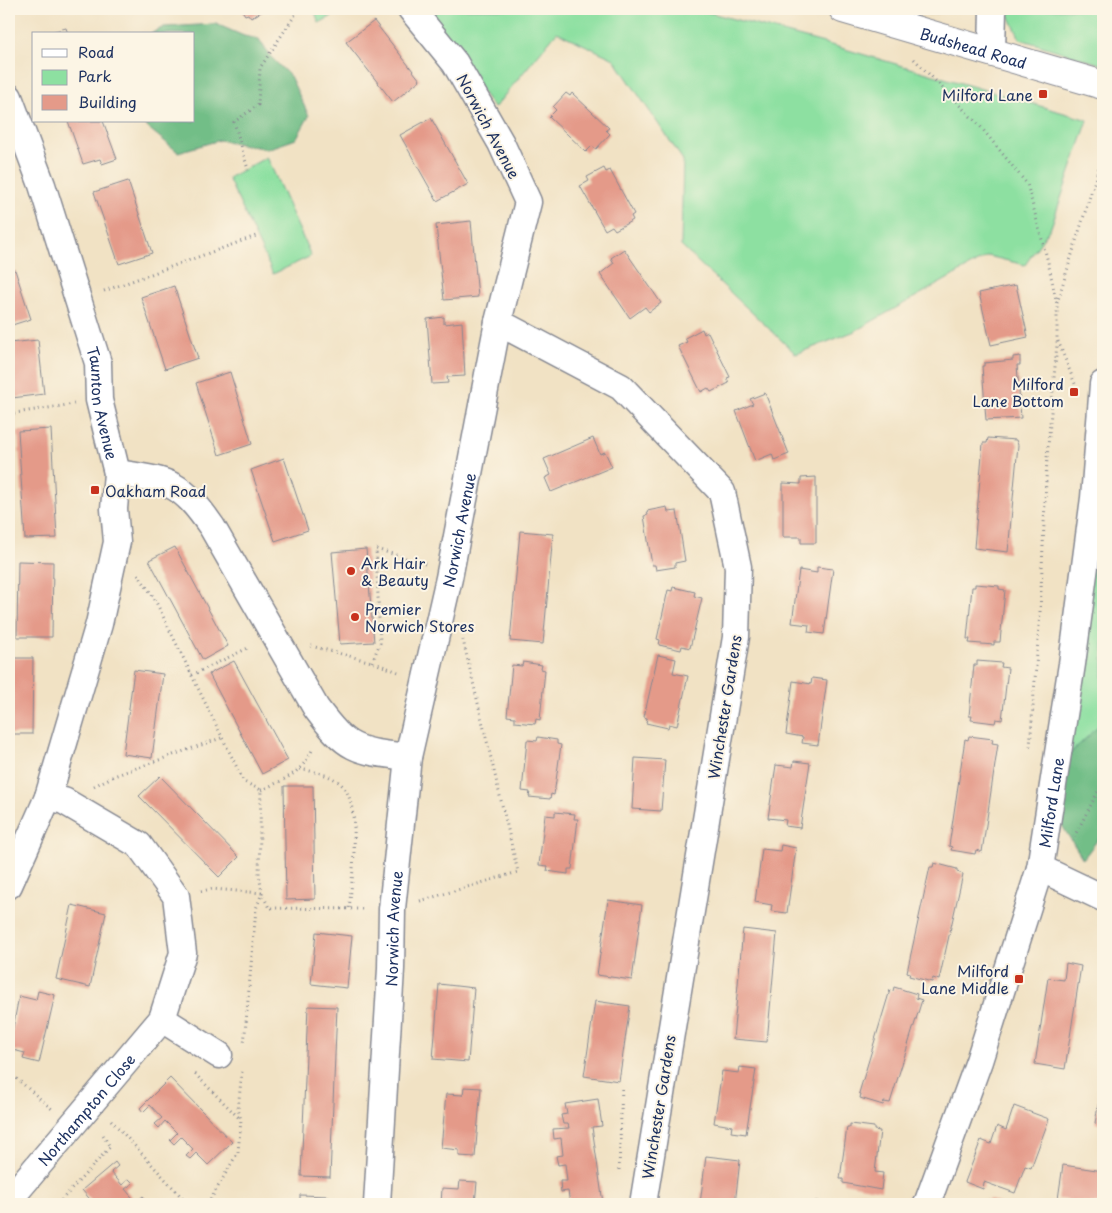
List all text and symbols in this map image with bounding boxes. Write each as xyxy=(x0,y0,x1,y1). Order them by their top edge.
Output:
street label: Budshead Road xyxy=(917,21,1030,74)
legend xyxy=(32,32,195,122)
text: Road xyxy=(78,40,114,63)
text: Park xyxy=(78,64,112,87)
street label: Norwich Avenue xyxy=(452,69,526,183)
place label: Milford Lane xyxy=(942,83,1033,106)
marker: Milford Lane xyxy=(1037,88,1049,100)
text: Building xyxy=(78,90,137,113)
street label: Taunton Avenue xyxy=(82,343,125,462)
place label: Milford Lane Bottom xyxy=(973,372,1064,412)
marker: Milford Lane Bottom xyxy=(1068,386,1080,398)
street label: Norwich Avenue xyxy=(436,471,480,589)
place label: Oakham Road xyxy=(105,479,206,502)
marker: Oakham Road xyxy=(89,484,101,496)
place label: Ark Hair & Beauty xyxy=(361,551,429,591)
marker: Ark Hair & Beauty xyxy=(345,565,357,577)
place label: Premier Norwich Stores xyxy=(365,597,475,637)
marker: Premier Norwich Stores xyxy=(349,611,361,623)
street label: Winchester Gardens xyxy=(701,633,747,781)
street label: Milford Lane xyxy=(1032,756,1069,849)
street label: Norwich Avenue xyxy=(378,869,407,987)
place label: Milford Lane Middle xyxy=(921,959,1009,999)
marker: Milford Lane Middle xyxy=(1013,973,1025,985)
street label: Winchester Gardens xyxy=(635,1033,681,1181)
street label: Northampton Close xyxy=(32,1048,140,1170)

